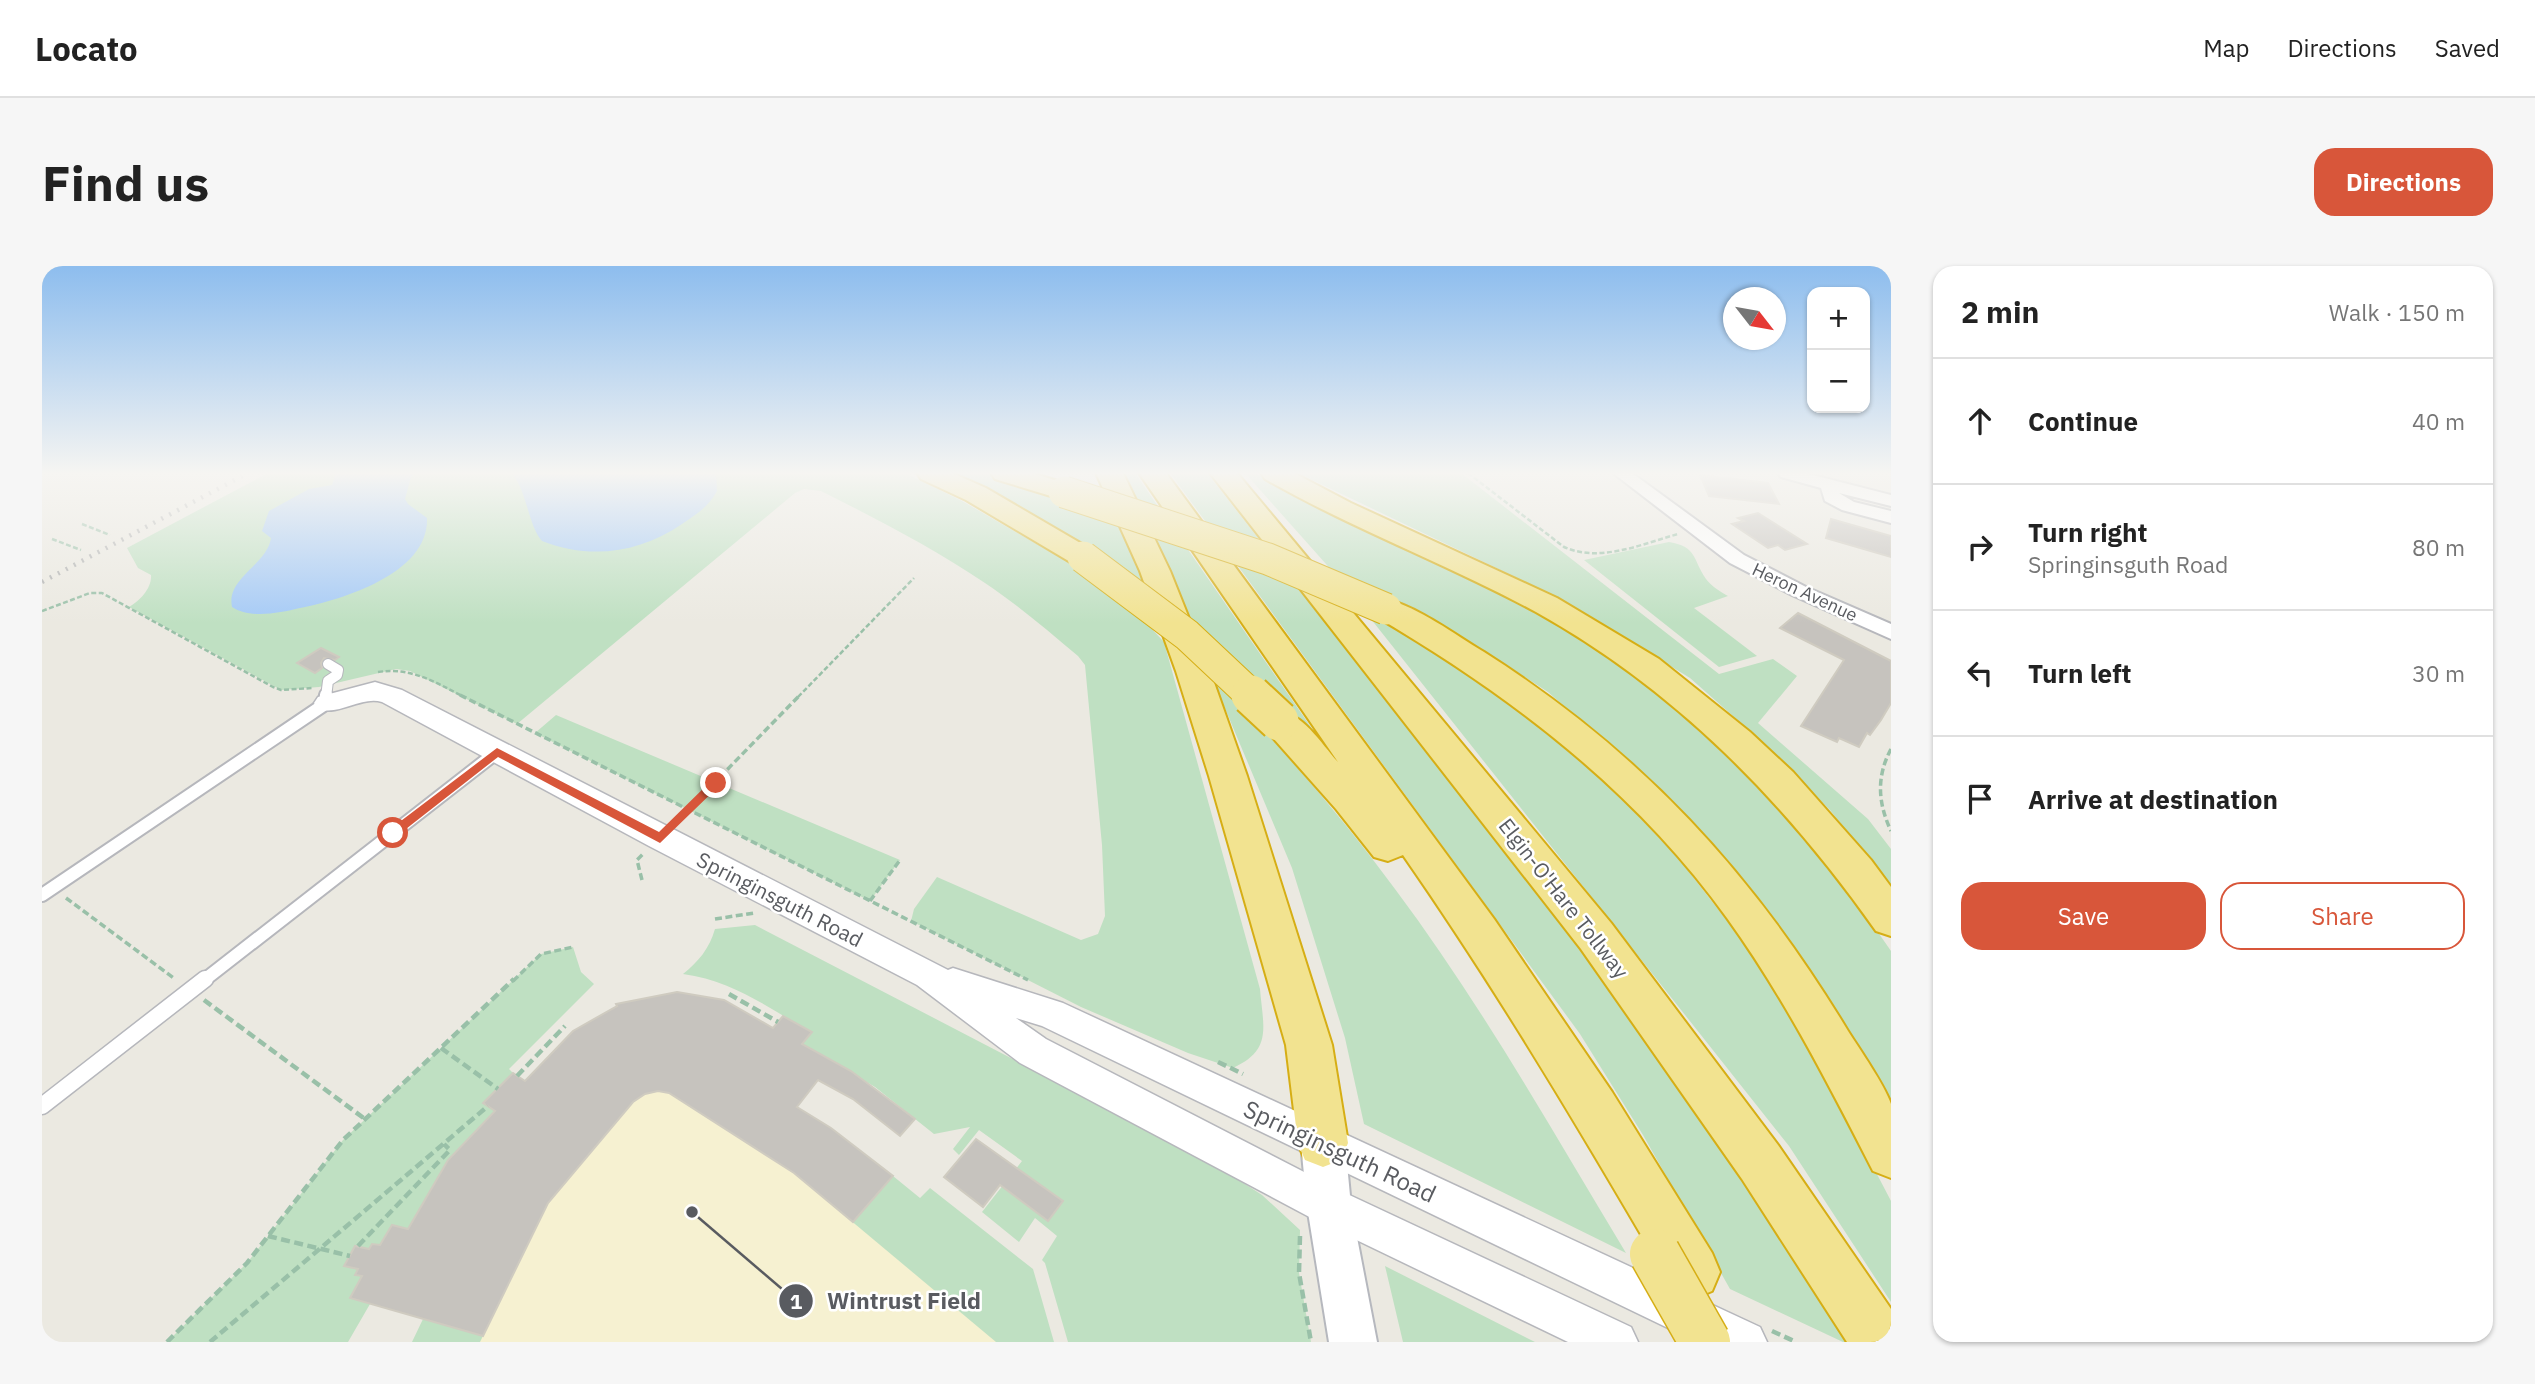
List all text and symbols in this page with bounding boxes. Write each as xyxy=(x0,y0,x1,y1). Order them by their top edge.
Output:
text: Locato xyxy=(35,27,138,70)
text: Map xyxy=(2203,32,2249,64)
text: Directions xyxy=(2287,32,2397,64)
text: Saved xyxy=(2435,32,2500,64)
button: Directions xyxy=(2314,148,2493,216)
text: Find us xyxy=(42,151,209,214)
north arrow xyxy=(1723,287,1786,350)
map controls xyxy=(1807,287,1870,413)
button: + xyxy=(1807,287,1870,350)
text: 2 min xyxy=(1961,292,2039,331)
text: Walk · 150 m xyxy=(2329,297,2465,327)
button: − xyxy=(1807,350,1870,413)
icon: ahead xyxy=(1961,402,1999,440)
text: Continue xyxy=(2028,404,2138,438)
text: 40 m xyxy=(2412,406,2465,436)
text: Turn right xyxy=(2028,515,2147,549)
icon: right xyxy=(1961,528,1999,566)
text: 80 m xyxy=(2412,532,2465,562)
text: Springinsguth Road xyxy=(2028,549,2228,579)
street label: Heron Avenue xyxy=(1749,558,1862,627)
icon: left xyxy=(1961,654,1999,692)
text: Turn left xyxy=(2028,656,2131,690)
text: 30 m xyxy=(2412,658,2465,688)
route end xyxy=(700,767,731,798)
icon: arrive xyxy=(1961,780,1999,818)
text: Arrive at destination xyxy=(2028,782,2278,816)
street label: Elgin-O'Hare Tollway xyxy=(1493,812,1636,984)
route start xyxy=(377,817,408,848)
street label: Springinsguth Road xyxy=(692,845,868,953)
button: Save xyxy=(1961,882,2206,950)
button: Share xyxy=(2220,882,2465,950)
street label: Springinsguth Road xyxy=(1238,1092,1442,1210)
callout: Wintrust Field xyxy=(778,1279,995,1323)
text: Wintrust Field xyxy=(827,1285,981,1315)
text: 1 xyxy=(790,1287,803,1315)

